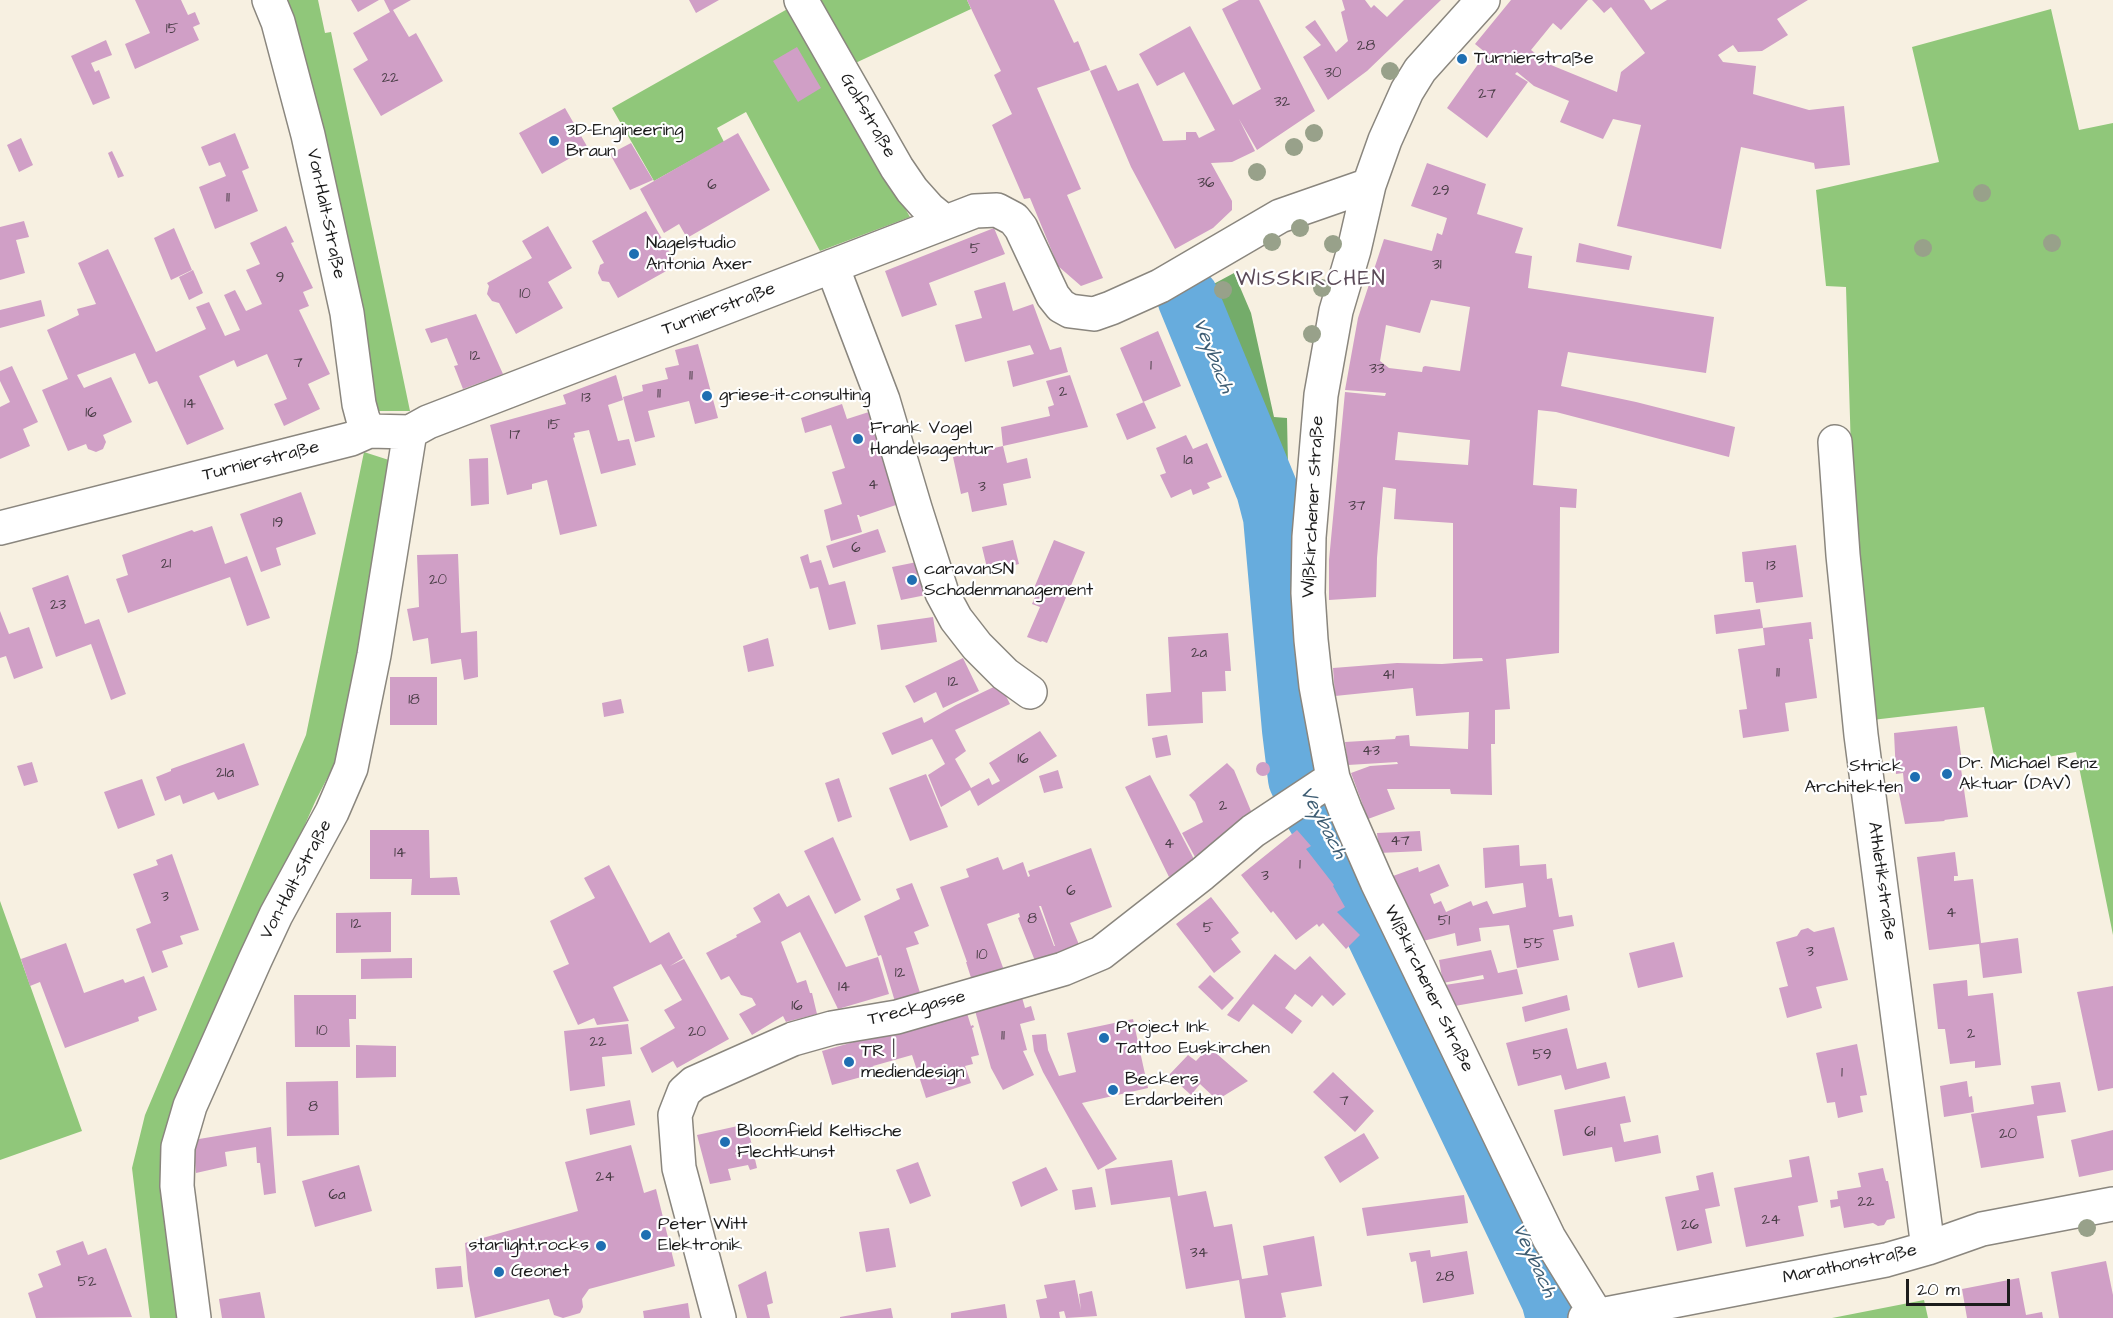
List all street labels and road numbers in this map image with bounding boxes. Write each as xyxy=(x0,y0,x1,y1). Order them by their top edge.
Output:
street label: Golfstraße xyxy=(834,70,900,162)
street label: Von-Halt-Straße xyxy=(301,147,349,281)
street label: Turnierstraße xyxy=(659,278,779,342)
street label: Wißkirchener Straße xyxy=(1298,415,1330,599)
street label: Turnierstraße xyxy=(200,437,322,487)
street label: Von-Halt-Straße xyxy=(256,817,338,943)
street label: Athletikstraße xyxy=(1862,820,1900,942)
street label: Wißkirchener Straße xyxy=(1378,902,1478,1076)
street label: Treckgasse xyxy=(866,986,968,1032)
street label: Marathonstraße xyxy=(1781,1240,1919,1290)

